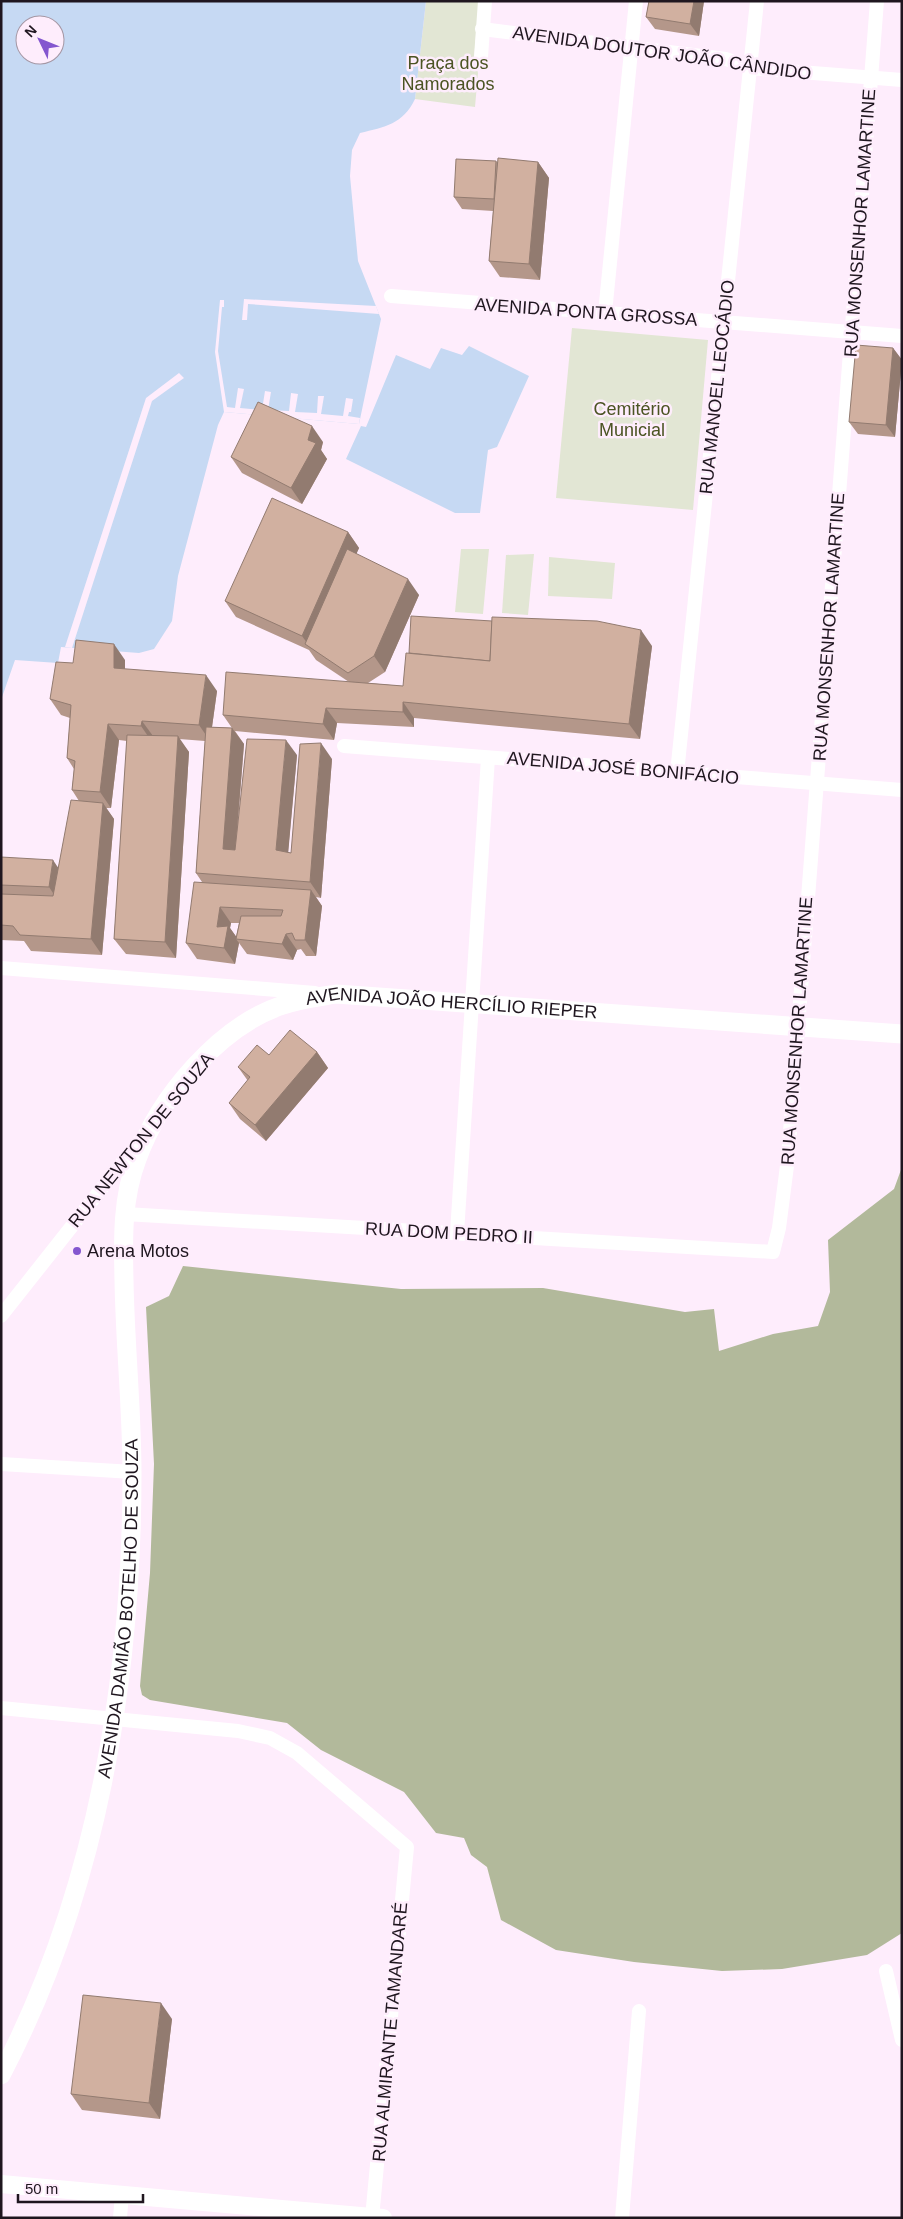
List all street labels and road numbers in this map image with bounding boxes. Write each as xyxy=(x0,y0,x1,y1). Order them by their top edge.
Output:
street label: AVENIDA DOUTOR JOÃO CÂNDIDO xyxy=(511,21,813,84)
street label: RUA MONSENHOR LAMARTINE xyxy=(841,88,879,358)
street label: RUA MANOEL LEOCÁDIO xyxy=(696,279,738,495)
street label: AVENIDA PONTA GROSSA xyxy=(474,294,698,330)
street label: RUA MONSENHOR LAMARTINE xyxy=(810,492,848,762)
street label: AVENIDA JOSÉ BONIFÁCIO xyxy=(506,748,740,788)
street label: RUA MONSENHOR LAMARTINE xyxy=(778,896,816,1166)
street label: AVENIDA JOÃO HERCÍLIO RIEPER xyxy=(304,983,598,1022)
street label: RUA NEWTON DE SOUZA xyxy=(64,1049,218,1231)
street label: RUA DOM PEDRO II xyxy=(365,1219,533,1247)
street label: AVENIDA DAMIÃO BOTELHO DE SOUZA xyxy=(94,1438,142,1780)
street label: RUA ALMIRANTE TAMANDARÉ xyxy=(369,1901,411,2163)

